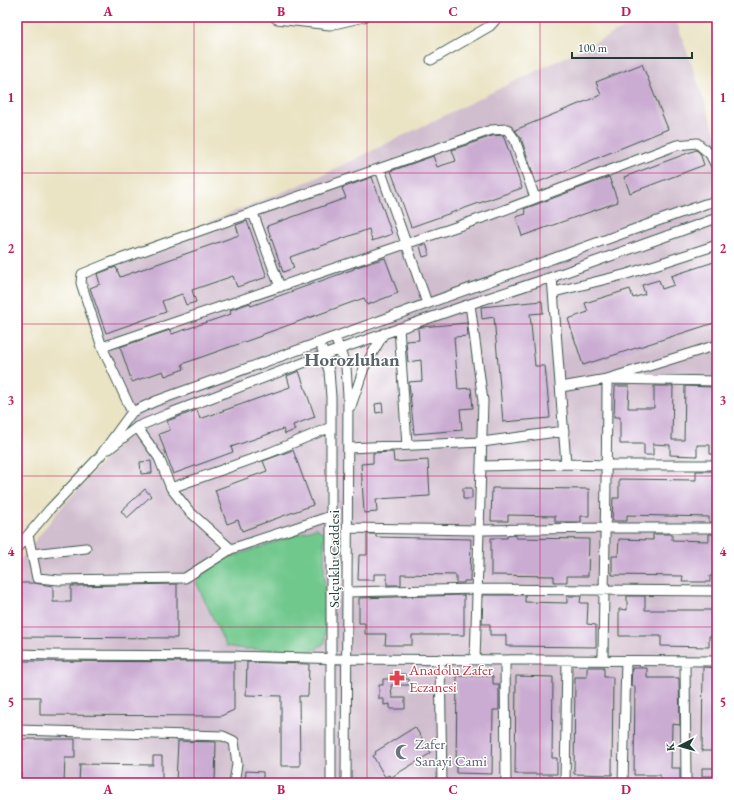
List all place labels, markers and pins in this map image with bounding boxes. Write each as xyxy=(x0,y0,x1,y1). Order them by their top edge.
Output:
place label: Anadolu Zafer Eczanesi xyxy=(408,660,493,696)
pharmacy icon: Anadolu Zafer Eczanesi xyxy=(388,669,406,687)
place label: Zafer Sanayi Cami xyxy=(415,734,487,770)
mosque icon: Zafer Sanayi Cami xyxy=(394,743,412,761)

